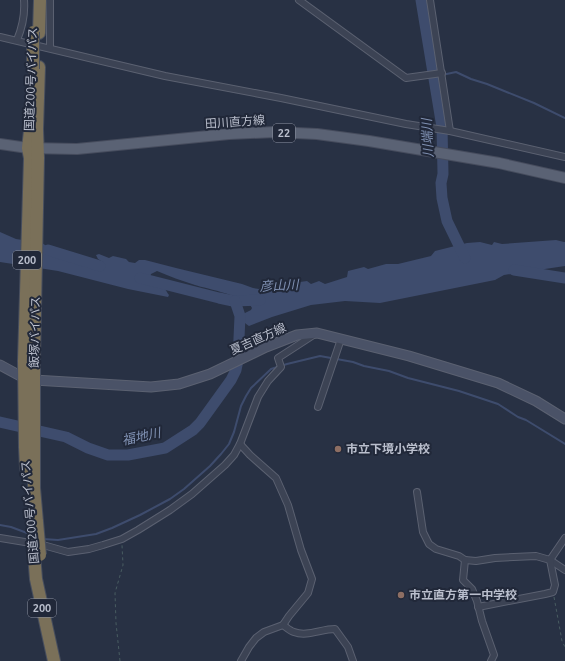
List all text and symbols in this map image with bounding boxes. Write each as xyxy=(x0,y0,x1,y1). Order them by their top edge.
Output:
street label: 国道200号バイパス xyxy=(22,27,39,131)
street label: 田川直方線 xyxy=(205,113,265,130)
water label: 川端川 xyxy=(419,116,435,158)
road number: 22 xyxy=(273,124,295,142)
road number: 200 xyxy=(13,251,41,269)
water label: 彦山川 xyxy=(259,277,301,293)
street label: 飯塚バイパス xyxy=(27,296,42,368)
street label: 夏吉直方線 xyxy=(228,320,288,357)
water label: 福地川 xyxy=(120,425,163,447)
place label: 市立下境小学校 xyxy=(346,442,430,455)
marker: 市立下境小学校 xyxy=(333,444,343,454)
street label: 国道200号バイパス xyxy=(18,460,41,564)
place label: 市立直方第一中学校 xyxy=(409,588,517,601)
marker: 市立直方第一中学校 xyxy=(396,590,406,600)
road number: 200 xyxy=(28,599,56,617)

